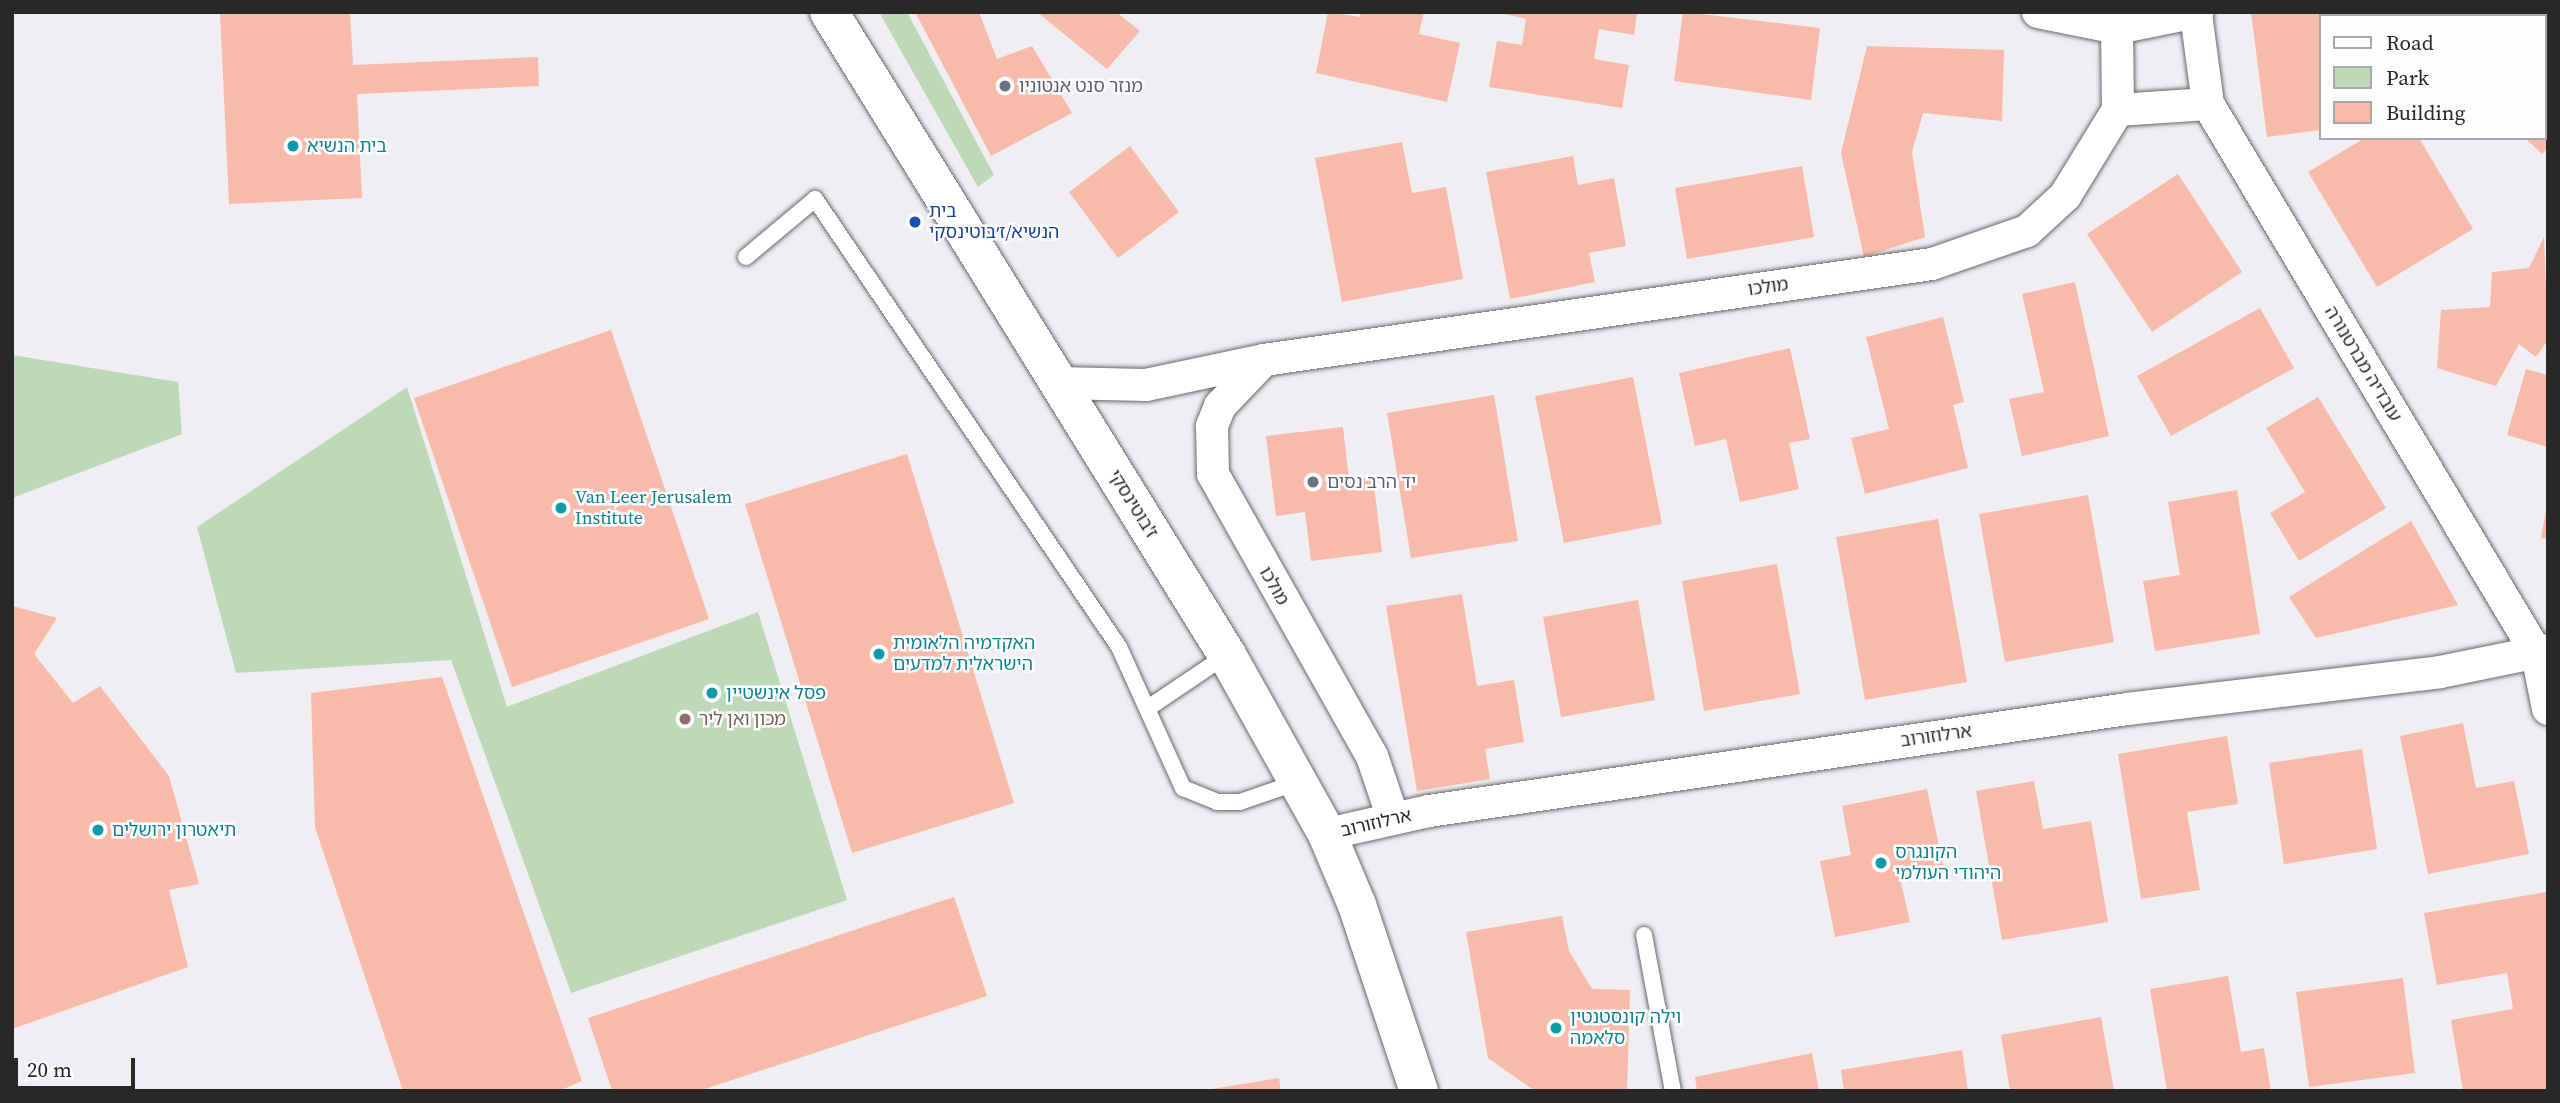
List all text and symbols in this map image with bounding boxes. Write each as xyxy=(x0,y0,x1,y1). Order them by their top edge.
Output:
legend xyxy=(2318,14,2546,140)
text: Road xyxy=(2386,28,2434,57)
text: Park xyxy=(2386,63,2429,92)
place label: מנזר סנט אנטוניו xyxy=(1019,75,1143,97)
marker: מנזר סנט אנטוניו xyxy=(997,78,1013,94)
text: Building xyxy=(2386,98,2465,127)
place label: בית הנשיא xyxy=(307,135,387,157)
marker: בית הנשיא xyxy=(285,138,301,154)
place label: בית הנשיא/ז׳בוטינסקי xyxy=(929,201,1059,244)
marker: בית הנשיא/ז׳בוטינסקי xyxy=(907,214,923,230)
street label: מולכו xyxy=(1746,273,1790,301)
street label: עובדיה מברטנורה xyxy=(2320,302,2406,426)
street label: ז'בוטינסקי xyxy=(1104,466,1162,542)
place label: יד הרב נסים xyxy=(1327,471,1416,493)
marker: יד הרב נסים xyxy=(1305,474,1321,490)
place label: Van Leer Jerusalem Institute xyxy=(575,487,732,530)
marker: Van Leer Jerusalem Institute xyxy=(553,500,569,516)
street label: מולכו xyxy=(1254,563,1294,609)
place label: האקדמיה הלאומית הישראלית למדעים xyxy=(893,633,1035,676)
marker: האקדמיה הלאומית הישראלית למדעים xyxy=(871,646,887,662)
place label: פסל אינשטיין xyxy=(726,682,826,704)
marker: פסל אינשטיין xyxy=(704,685,720,701)
place label: מכון ואן ליר xyxy=(699,708,786,730)
marker: מכון ואן ליר xyxy=(677,711,693,727)
street label: ארלוזורוב xyxy=(1899,720,1973,752)
street label: ארלוזורוב xyxy=(1339,804,1413,842)
place label: תיאטרון ירושלים xyxy=(112,819,236,841)
marker: תיאטרון ירושלים xyxy=(90,822,106,838)
place label: הקונגרס היהודי העולמי xyxy=(1895,842,2001,884)
marker: הקונגרס היהודי העולמי xyxy=(1873,855,1889,871)
place label: וילה קונסטנטין סלאמה xyxy=(1570,1007,1681,1050)
marker: וילה קונסטנטין סלאמה xyxy=(1548,1020,1564,1036)
scale bar xyxy=(18,1044,138,1088)
text: 20 m xyxy=(27,1055,72,1084)

